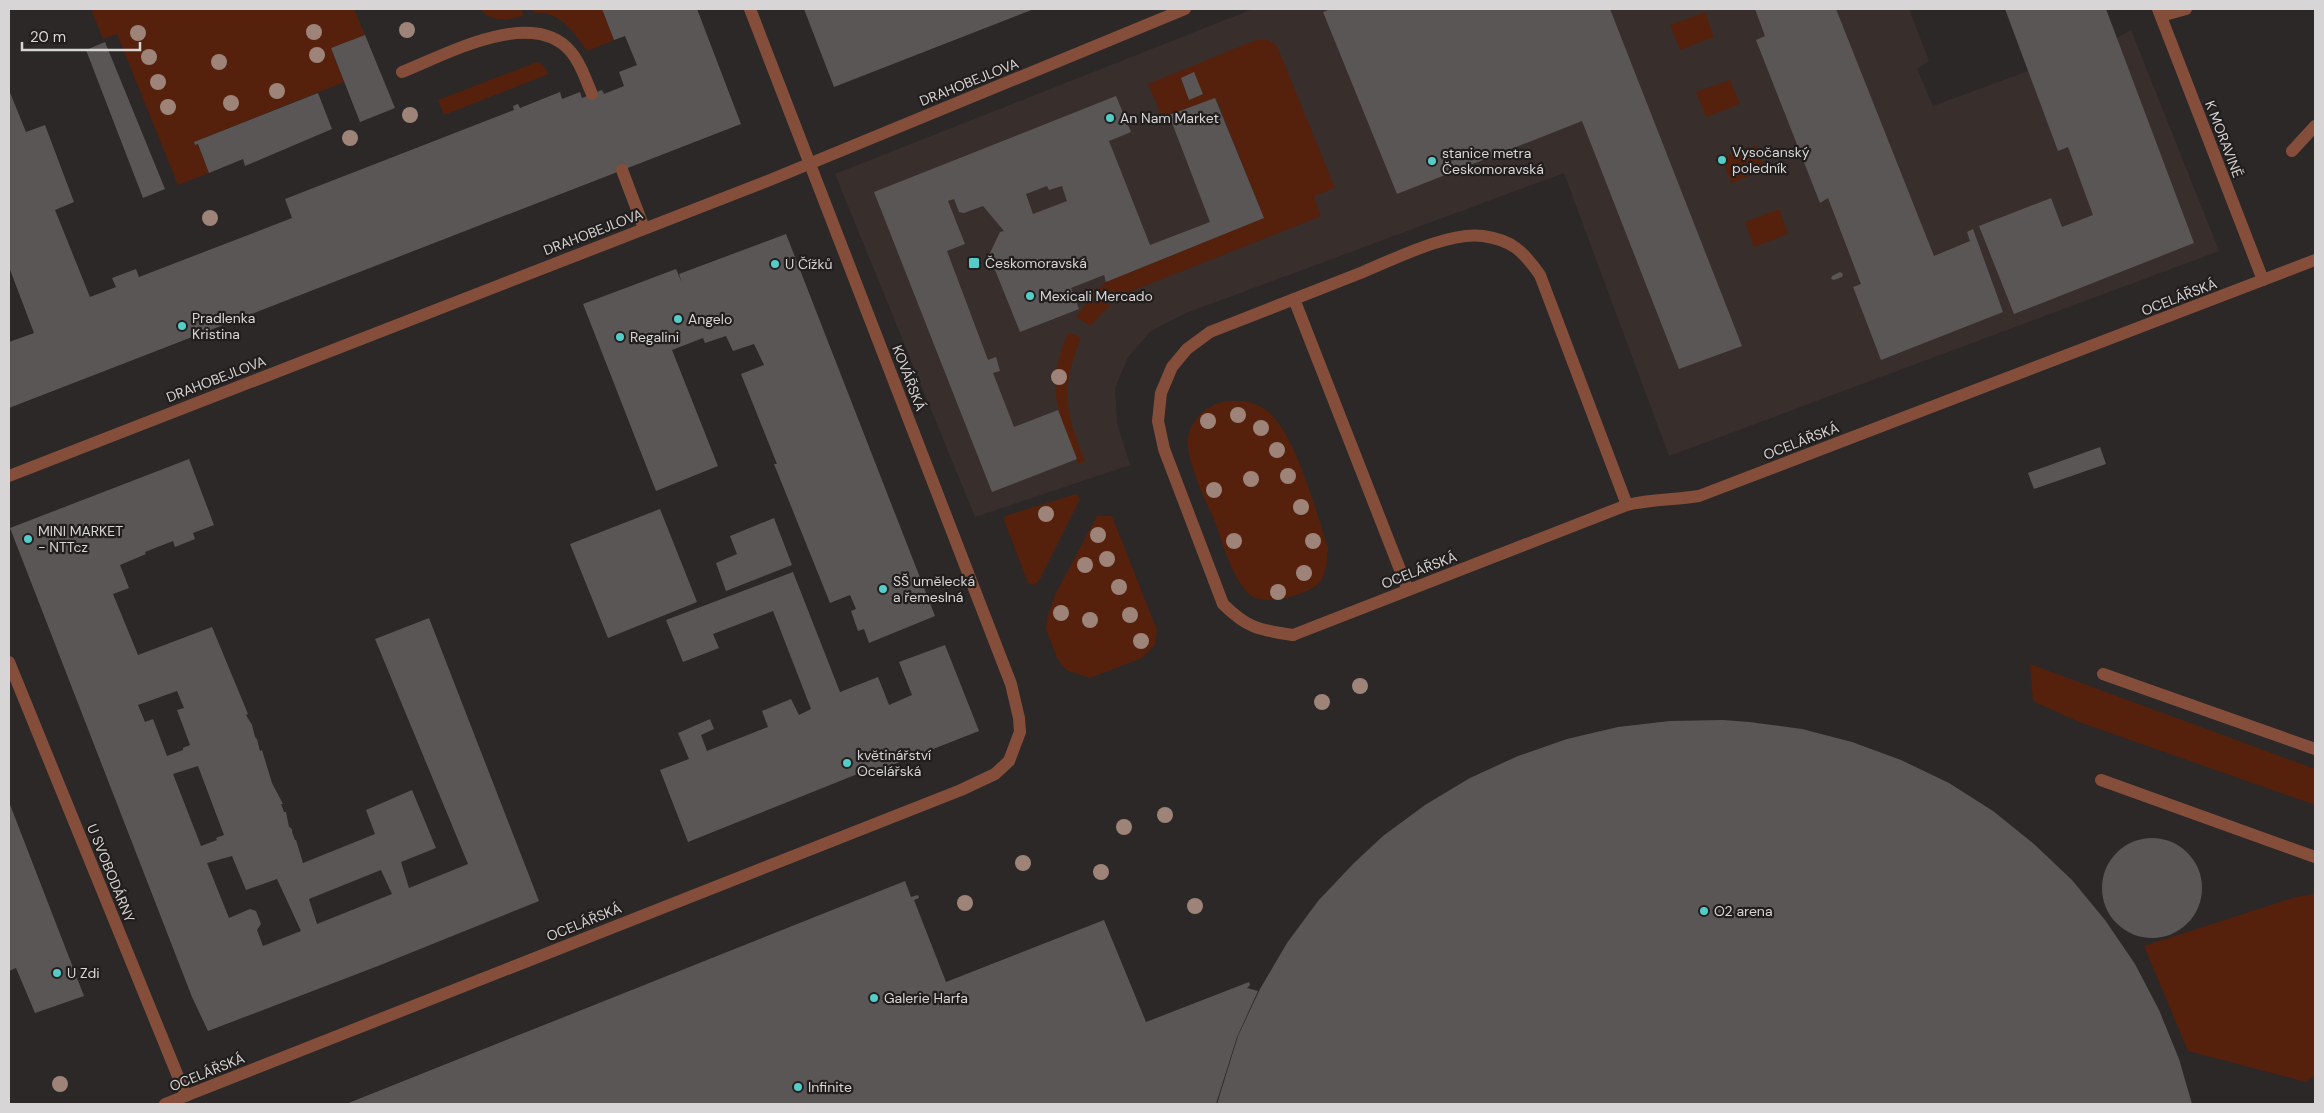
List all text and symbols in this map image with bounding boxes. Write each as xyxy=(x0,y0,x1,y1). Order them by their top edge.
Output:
scale bar xyxy=(22,20,140,52)
text: 20 m xyxy=(30,27,66,47)
street label: DRAHOBEJLOVA xyxy=(917,54,1021,110)
street label: K MORAVINĚ xyxy=(2201,98,2247,180)
place label: An Nam Market xyxy=(1120,109,1219,127)
marker: An Nam Market xyxy=(1104,112,1116,124)
place label: Vysočanský poledník xyxy=(1732,143,1810,177)
place label: stanice metra Českomoravská xyxy=(1442,144,1544,178)
marker: Vysočanský poledník xyxy=(1716,154,1728,166)
marker: stanice metra Českomoravská xyxy=(1426,155,1438,167)
street label: DRAHOBEJLOVA xyxy=(541,205,645,259)
place label: Českomoravská xyxy=(985,254,1087,272)
place label: U Čížků xyxy=(785,255,833,273)
marker: Českomoravská xyxy=(967,256,981,270)
marker: U Čížků xyxy=(769,258,781,270)
street label: OCELÁŘSKÁ xyxy=(2139,274,2219,320)
place label: Mexicali Mercado xyxy=(1040,287,1153,305)
marker: Mexicali Mercado xyxy=(1024,290,1036,302)
place label: Pradlenka Kristina xyxy=(192,309,255,343)
place label: Angelo xyxy=(688,310,732,328)
marker: Angelo xyxy=(672,313,684,325)
marker: Pradlenka Kristina xyxy=(176,320,188,332)
place label: Regalini xyxy=(630,328,679,346)
marker: Regalini xyxy=(614,331,626,343)
street label: KOVÁŘSKÁ xyxy=(888,342,930,414)
street label: DRAHOBEJLOVA xyxy=(164,352,268,406)
street label: OCELÁŘSKÁ xyxy=(1761,418,1841,464)
place label: MINI MARKET - NTTcz xyxy=(38,522,123,556)
marker: MINI MARKET - NTTcz xyxy=(22,533,34,545)
street label: OCELÁŘSKÁ xyxy=(1379,547,1459,593)
place label: SŠ umělecká a řemeslná xyxy=(893,572,975,606)
marker: SŠ umělecká a řemeslná xyxy=(877,583,889,595)
place label: květinářství Ocelářská xyxy=(857,746,932,780)
marker: květinářství Ocelářská xyxy=(841,757,853,769)
street label: U SVOBODÁRNY xyxy=(83,821,139,925)
street label: OCELÁŘSKÁ xyxy=(544,899,624,945)
place label: O2 arena xyxy=(1714,902,1773,920)
marker: O2 arena xyxy=(1698,905,1710,917)
place label: U Zdi xyxy=(67,964,100,982)
marker: U Zdi xyxy=(51,967,63,979)
place label: Galerie Harfa xyxy=(884,989,968,1007)
marker: Galerie Harfa xyxy=(868,992,880,1004)
street label: OCELÁŘSKÁ xyxy=(167,1049,247,1095)
place label: Infinite xyxy=(808,1078,852,1096)
marker: Infinite xyxy=(792,1081,804,1093)

